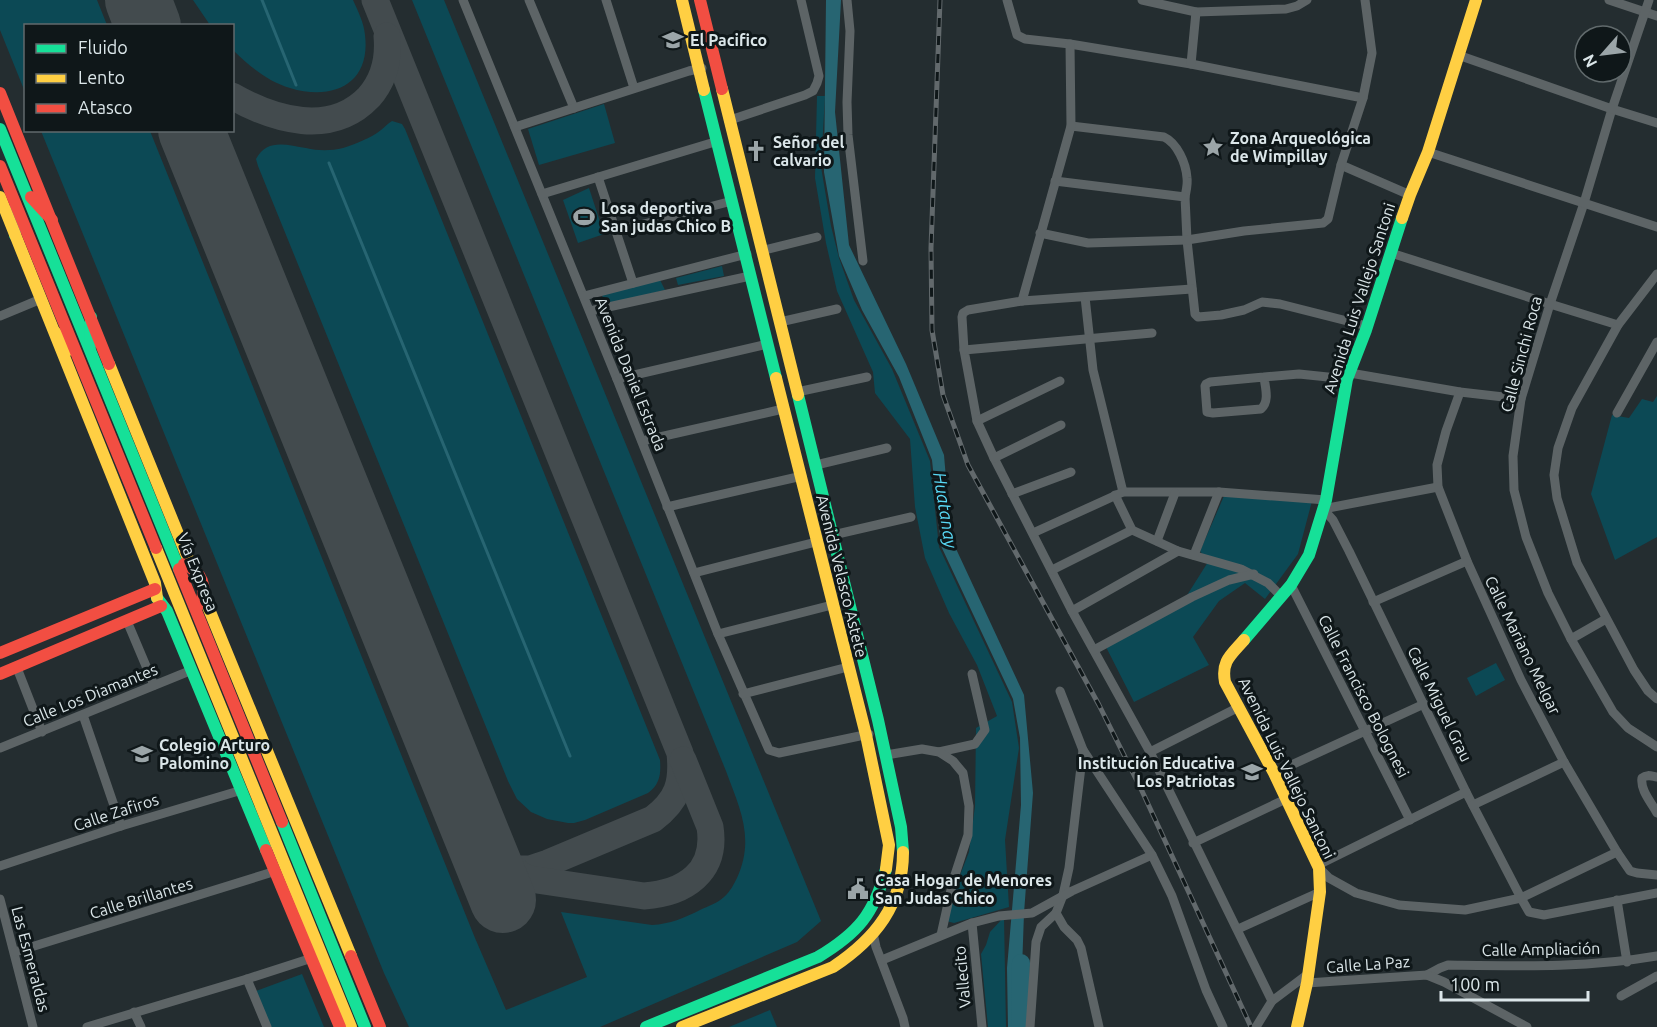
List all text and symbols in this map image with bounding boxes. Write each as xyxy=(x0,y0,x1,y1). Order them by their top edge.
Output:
legend xyxy=(24,24,234,132)
north arrow xyxy=(1573,24,1633,84)
school or university icon: El Pacifico xyxy=(661,28,685,52)
place label: El Pacifico xyxy=(690,31,767,49)
text: Fluido xyxy=(78,37,128,57)
text: N xyxy=(1579,52,1601,71)
text: Lento xyxy=(78,67,125,87)
text: Atasco xyxy=(78,97,133,117)
place label: Zona Arqueológica de Wimpillay xyxy=(1230,129,1371,165)
place label: Señor del calvario xyxy=(773,133,844,169)
place icon: Zona Arqueológica de Wimpillay xyxy=(1201,135,1225,159)
church icon: Señor del calvario xyxy=(744,139,768,163)
place label: Losa deportiva San judas Chico B xyxy=(601,199,731,235)
street label: Avenida Luis Vallejo Santoni xyxy=(1320,200,1398,396)
sports icon: Losa deportiva San judas Chico B xyxy=(572,205,596,229)
street label: Avenida Daniel Estrada xyxy=(592,294,670,454)
street label: Calle Sinchi Roca xyxy=(1497,294,1545,414)
water label: Huatanay xyxy=(930,471,962,550)
street label: Avenida Velasco Astete xyxy=(813,493,871,659)
street label: Vía Expresa xyxy=(174,530,222,614)
street label: Calle Mariano Melgar xyxy=(1482,573,1564,717)
street label: Calle Francisco Bolognesi xyxy=(1315,612,1413,780)
street label: Calle Miguel Grau xyxy=(1404,644,1476,764)
street label: Calle Los Diamantes xyxy=(20,660,160,730)
street label: Avenida Luis Vallejo Santoni xyxy=(1235,674,1339,862)
place label: Colegio Arturo Palomino xyxy=(159,736,270,772)
school or university icon: Colegio Arturo Palomino xyxy=(130,742,154,766)
place label: Institución Educativa Los Patriotas xyxy=(1078,754,1235,790)
school or university icon: Institución Educativa Los Patriotas xyxy=(1240,760,1264,784)
street label: Calle Zafiros xyxy=(71,790,161,834)
place label: Casa Hogar de Menores San Judas Chico xyxy=(875,871,1052,907)
street label: Calle Brillantes xyxy=(87,874,195,922)
public building icon: Casa Hogar de Menores San Judas Chico xyxy=(846,877,870,901)
street label: Las Esmeraldas xyxy=(8,904,54,1014)
street label: Calle Ampliación xyxy=(1482,939,1600,959)
street label: Vallecito xyxy=(950,945,974,1009)
street label: Calle La Paz xyxy=(1325,952,1411,976)
scale bar xyxy=(1441,964,1588,1002)
text: 100 m xyxy=(1450,974,1500,994)

